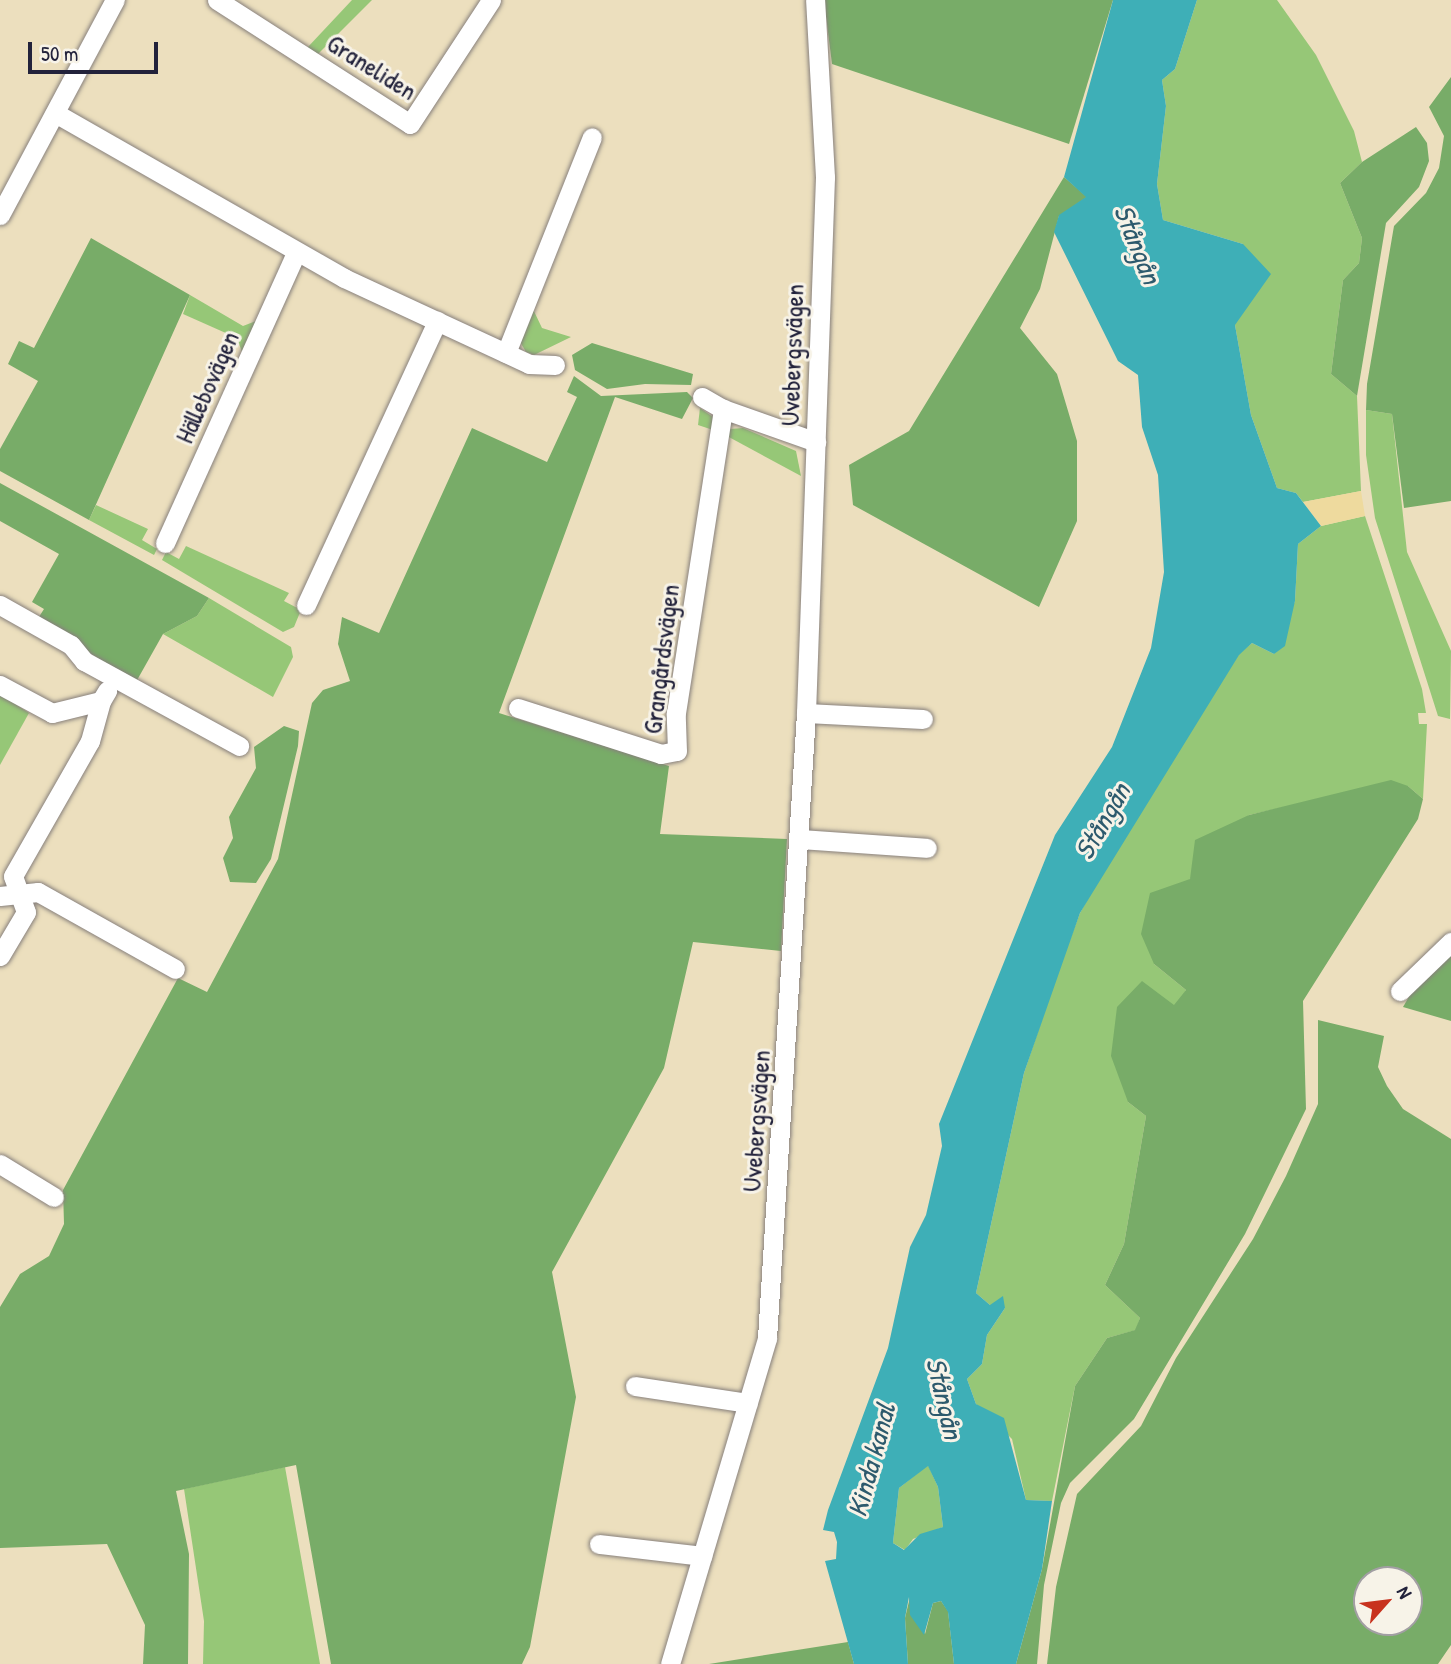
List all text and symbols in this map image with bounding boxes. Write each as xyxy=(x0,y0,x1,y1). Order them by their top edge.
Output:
street label: Graneliden xyxy=(321,27,423,107)
scale bar xyxy=(32,28,161,72)
text: 50 m xyxy=(41,39,78,68)
water label: Stångån xyxy=(1107,200,1169,288)
street label: Uvebergsvägen xyxy=(774,284,810,426)
street label: Hällebovägen xyxy=(168,326,246,448)
street label: Grangårdsvägen xyxy=(636,582,686,736)
water label: Stångån xyxy=(1067,777,1137,865)
street label: Uvebergsvägen xyxy=(735,1049,777,1193)
water label: Stångån xyxy=(919,1354,971,1442)
water label: Kinda kanal xyxy=(840,1400,902,1520)
north arrow xyxy=(1353,1566,1423,1636)
text: N xyxy=(1391,1582,1419,1603)

